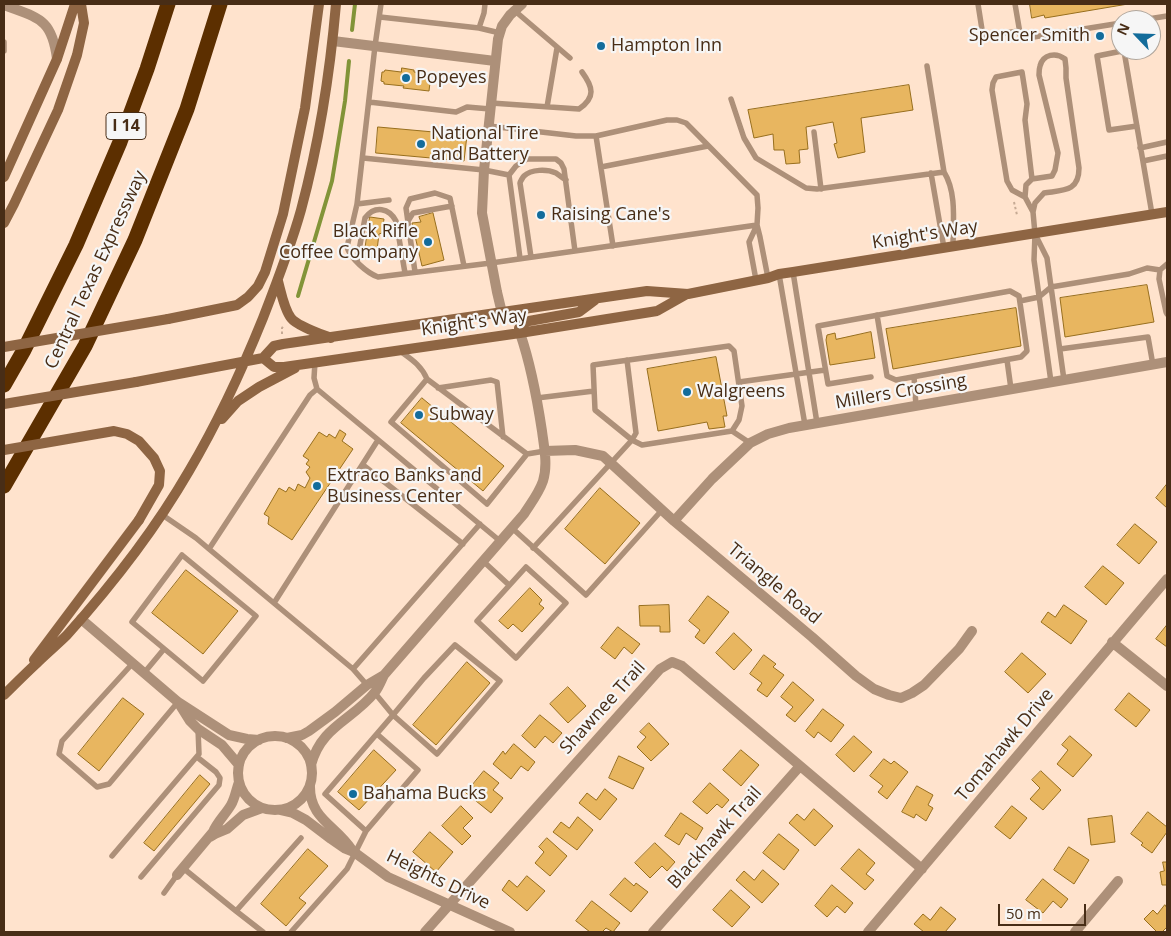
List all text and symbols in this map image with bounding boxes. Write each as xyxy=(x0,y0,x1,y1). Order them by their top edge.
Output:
north arrow xyxy=(1111,10,1161,60)
text: N xyxy=(1112,20,1134,38)
place label: Spencer Smith xyxy=(969,25,1090,47)
marker: Spencer Smith xyxy=(1094,30,1106,42)
place label: Hampton Inn xyxy=(611,35,722,57)
marker: Hampton Inn xyxy=(595,40,607,52)
place label: Popeyes xyxy=(416,67,486,89)
marker: Popeyes xyxy=(400,72,412,84)
road number: I 14 xyxy=(106,112,146,140)
place label: National Tire and Battery xyxy=(431,123,539,166)
marker: National Tire and Battery xyxy=(415,138,427,150)
street label: Central Texas Expressway xyxy=(41,167,151,373)
place label: Raising Cane's xyxy=(551,204,670,226)
marker: Raising Cane's xyxy=(535,209,547,221)
street label: Knight's Way xyxy=(871,216,979,254)
place label: Black Rifle Coffee Company xyxy=(279,221,418,264)
marker: Black Rifle Coffee Company xyxy=(422,236,434,248)
street label: Knight's Way xyxy=(420,305,528,341)
street label: Millers Crossing xyxy=(834,370,968,414)
place label: Walgreens xyxy=(697,381,785,403)
marker: Walgreens xyxy=(681,386,693,398)
place label: Subway xyxy=(429,404,494,426)
marker: Subway xyxy=(413,409,425,421)
place label: Extraco Banks and Business Center xyxy=(327,465,482,508)
marker: Extraco Banks and Business Center xyxy=(311,480,323,492)
street label: Triangle Road xyxy=(723,539,825,629)
street label: Shawnee Trail xyxy=(556,657,650,759)
street label: Tomahawk Drive xyxy=(952,684,1058,806)
place label: Bahama Bucks xyxy=(363,783,486,805)
street label: Blackhawk Trail xyxy=(664,783,766,893)
marker: Bahama Bucks xyxy=(347,788,359,800)
street label: Heights Drive xyxy=(383,846,493,914)
scale bar xyxy=(1001,894,1088,926)
text: 50 m xyxy=(1006,903,1041,923)

